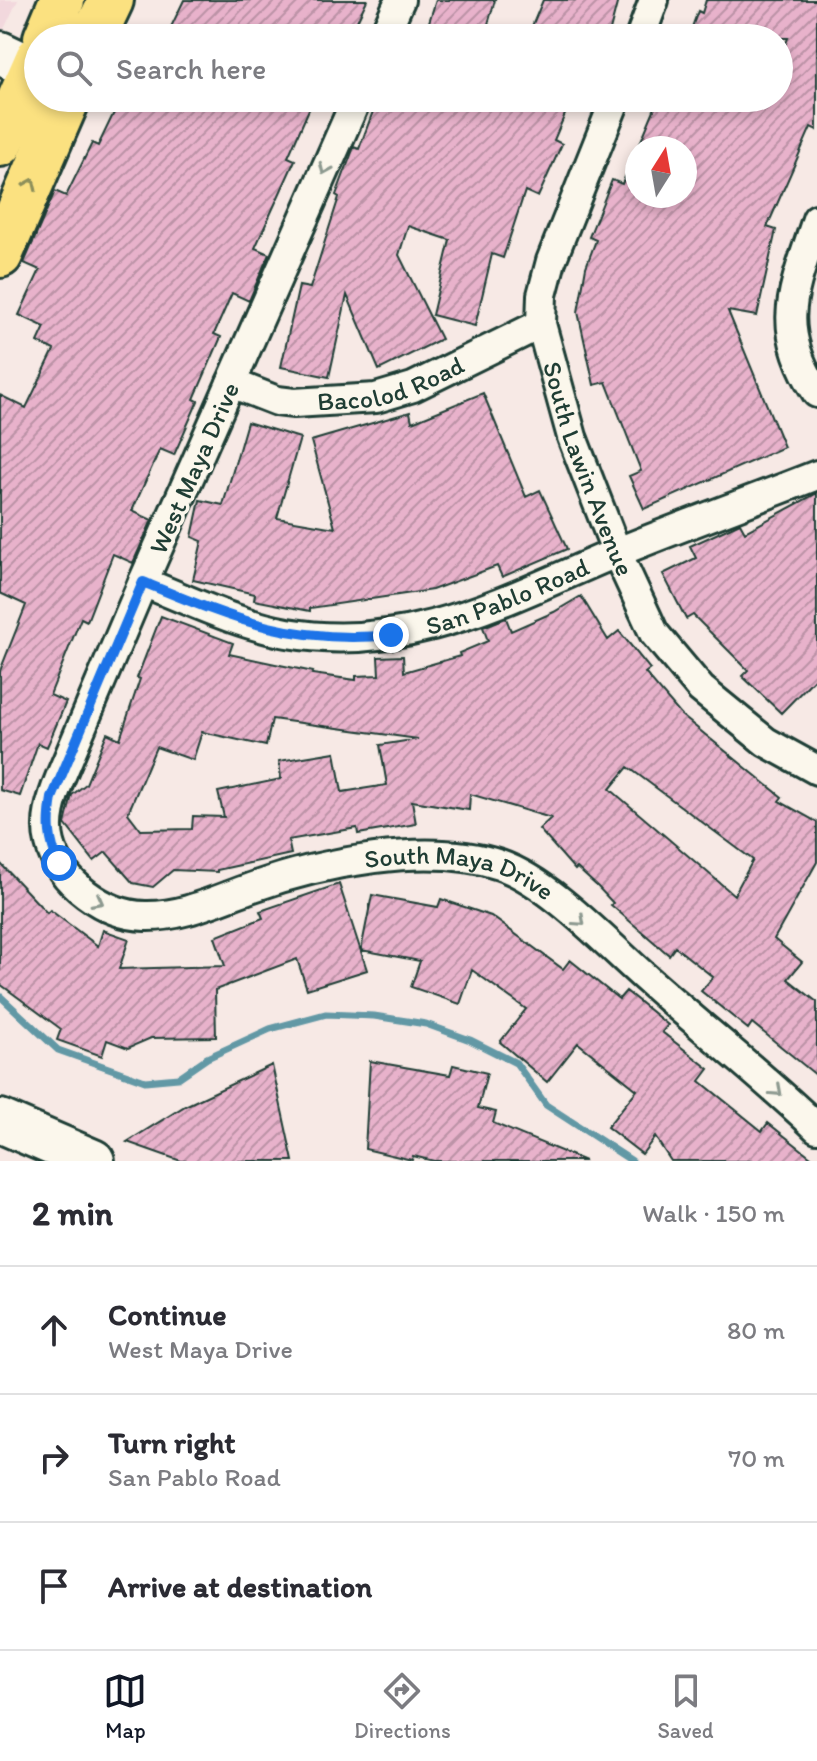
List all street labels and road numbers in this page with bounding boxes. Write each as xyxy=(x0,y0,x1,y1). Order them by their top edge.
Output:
street label: Bacolod Road xyxy=(316,348,470,418)
street label: South Lawin Avenue xyxy=(536,358,641,581)
street label: West Maya Drive xyxy=(142,377,246,559)
street label: San Pablo Road xyxy=(422,550,595,642)
street label: South Maya Drive xyxy=(362,839,561,907)

